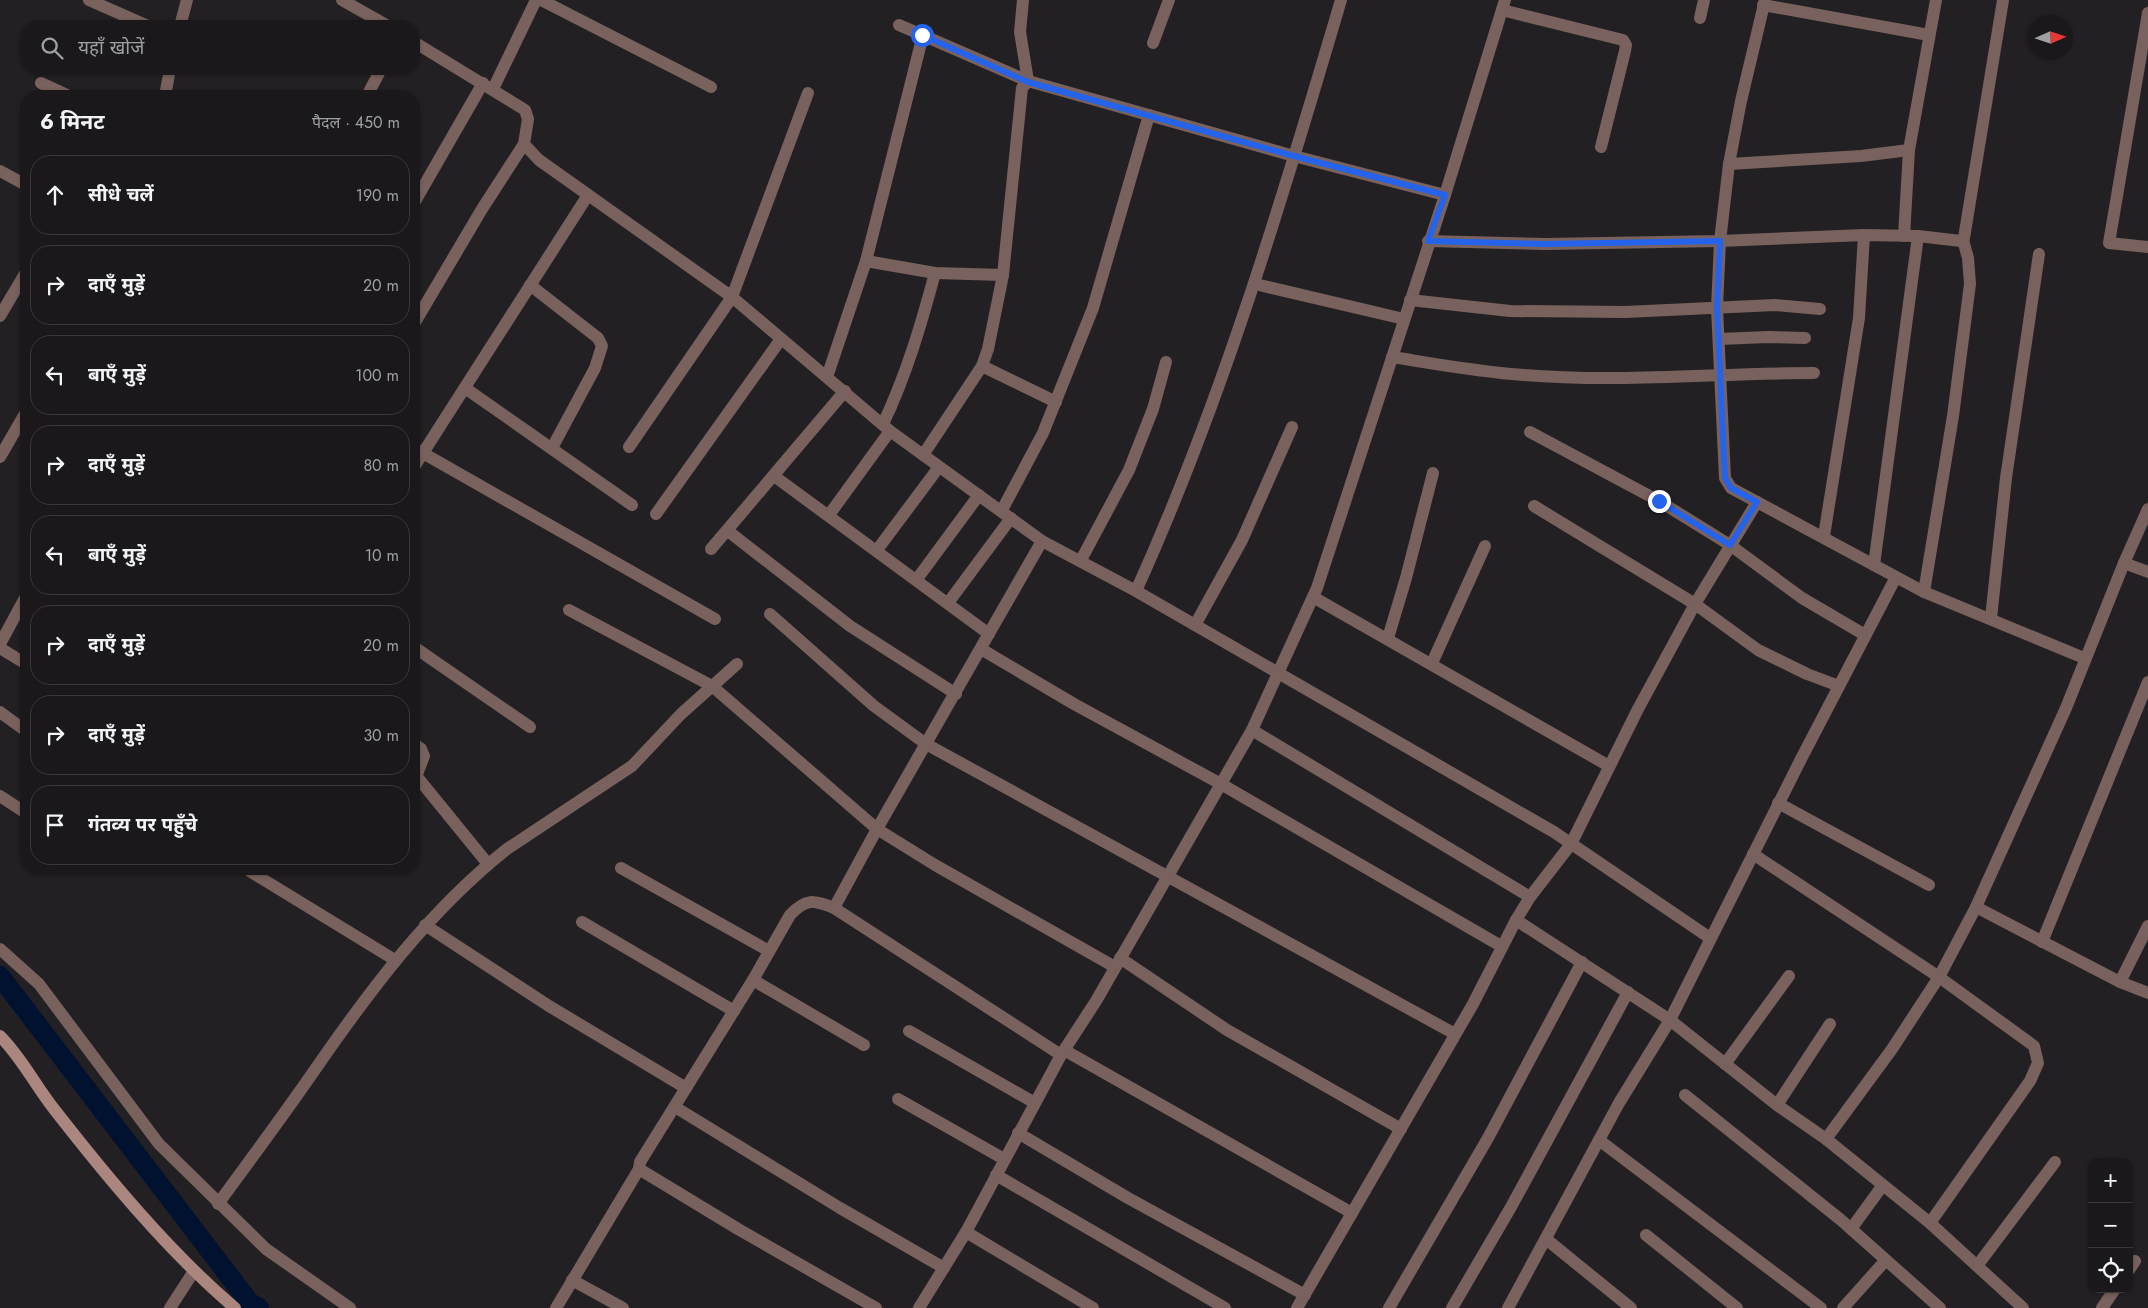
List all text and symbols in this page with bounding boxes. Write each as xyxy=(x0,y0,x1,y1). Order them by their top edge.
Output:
north arrow xyxy=(2028,15,2073,60)
search box xyxy=(20,20,420,75)
route start xyxy=(911,24,934,47)
icon: search xyxy=(38,34,66,62)
text: यहाँ खोजें xyxy=(78,34,144,61)
text: 6 मिनट xyxy=(40,107,104,137)
text: पैदल · 450 m xyxy=(312,111,400,134)
icon: ahead xyxy=(41,181,69,209)
text: सीधे चलें xyxy=(88,181,154,208)
text: 190 m xyxy=(356,184,399,207)
icon: right xyxy=(41,271,69,299)
text: दाएँ मुड़ें xyxy=(88,271,145,298)
text: 20 m xyxy=(363,274,399,297)
icon: left xyxy=(41,361,69,389)
text: बाएँ मुड़ें xyxy=(88,361,146,388)
text: 100 m xyxy=(355,364,399,387)
icon: right xyxy=(41,451,69,479)
text: दाएँ मुड़ें xyxy=(88,451,145,478)
text: 80 m xyxy=(363,454,399,477)
route end xyxy=(1648,490,1671,513)
icon: left xyxy=(41,541,69,569)
text: बाएँ मुड़ें xyxy=(88,541,146,568)
text: 10 m xyxy=(365,544,399,567)
icon: right xyxy=(41,631,69,659)
text: दाएँ मुड़ें xyxy=(88,631,145,658)
text: 20 m xyxy=(363,634,399,657)
icon: right xyxy=(41,721,69,749)
text: दाएँ मुड़ें xyxy=(88,721,145,748)
text: 30 m xyxy=(363,724,399,747)
icon: arrive xyxy=(41,811,69,839)
text: गंतव्य पर पहुँचे xyxy=(88,811,197,838)
map controls xyxy=(2088,1158,2133,1293)
button: + xyxy=(2088,1158,2133,1203)
button: − xyxy=(2088,1203,2133,1248)
button: locate xyxy=(2088,1248,2133,1293)

